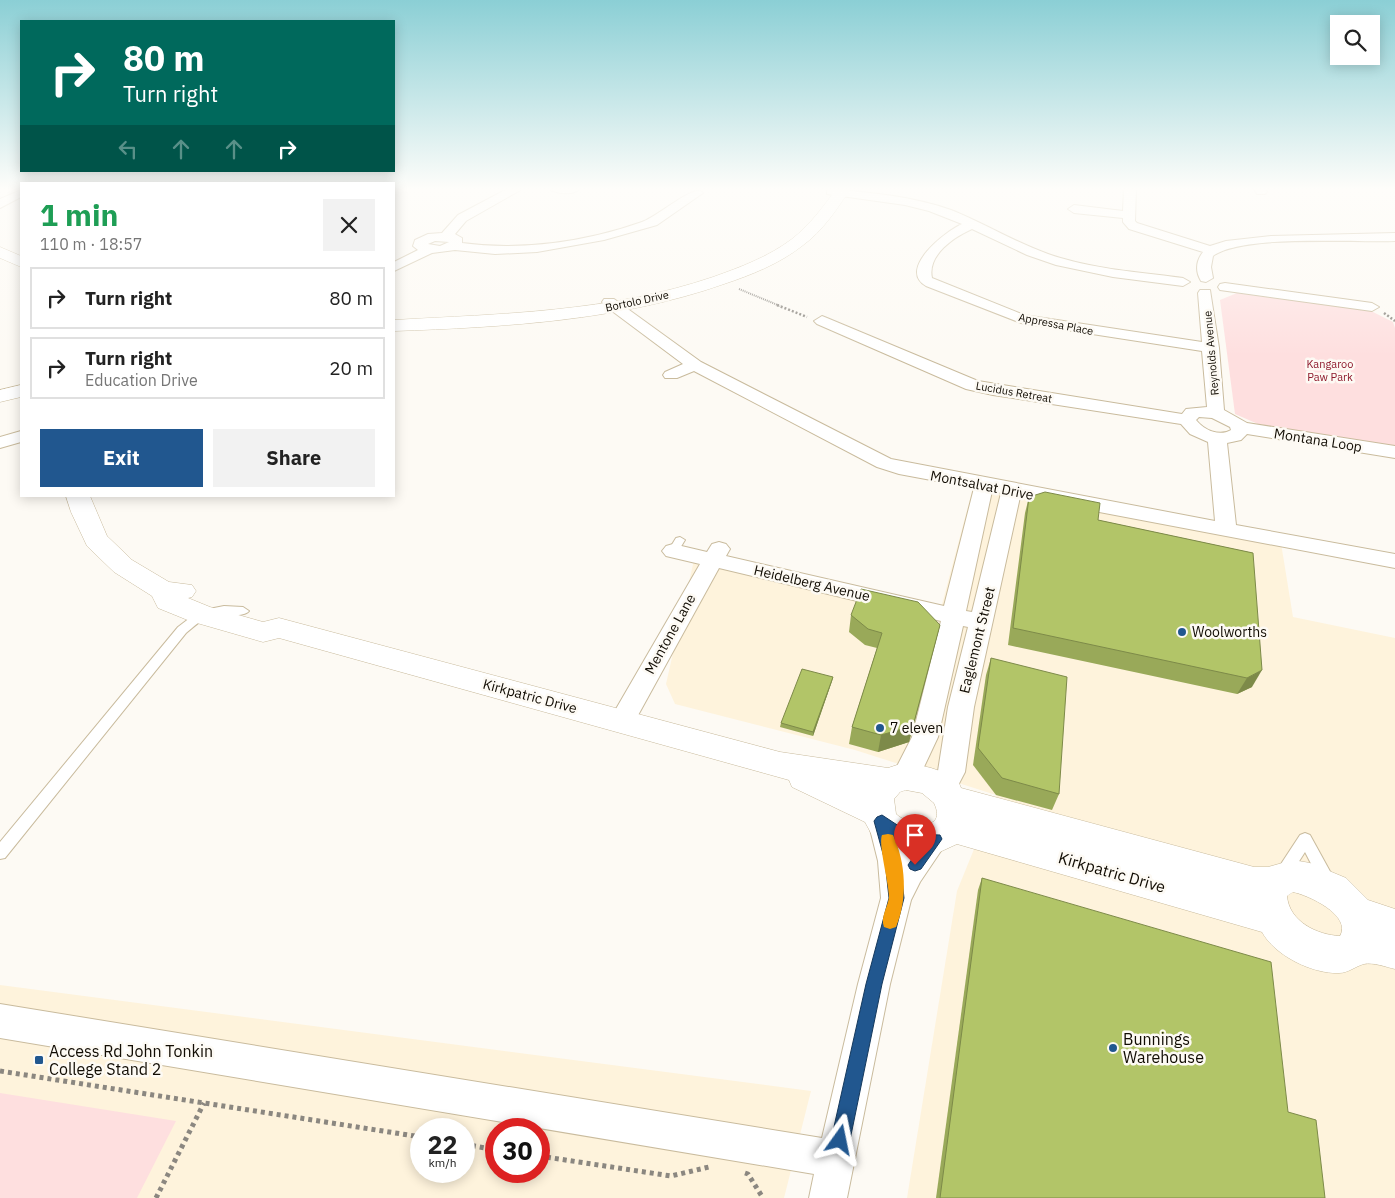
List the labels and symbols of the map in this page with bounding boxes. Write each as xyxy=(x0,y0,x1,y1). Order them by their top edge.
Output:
street label: Bortolo Drive xyxy=(604,287,670,315)
street label: Appressa Place xyxy=(1017,310,1095,338)
street label: Reynolds Avenue xyxy=(1200,310,1222,396)
park label: Kangaroo Paw Park xyxy=(1307,357,1353,384)
street label: Lucidus Retreat xyxy=(975,378,1053,406)
street label: Montana Loop xyxy=(1273,424,1363,456)
street label: Montsalvat Drive xyxy=(929,466,1036,504)
street label: Heidelberg Avenue xyxy=(752,561,872,605)
street label: Eaglemont Street xyxy=(955,585,999,695)
street label: Mentone Lane xyxy=(641,591,700,677)
place label: Woolworths xyxy=(1192,623,1267,641)
marker: Woolworths xyxy=(1176,626,1188,638)
street label: Kirkpatric Drive xyxy=(481,675,579,717)
place label: 7 eleven xyxy=(890,719,943,737)
marker: 7 eleven xyxy=(874,722,886,734)
pin xyxy=(894,814,936,865)
street label: Kirkpatric Drive xyxy=(1056,847,1168,897)
place label: Bunnings Warehouse xyxy=(1123,1029,1204,1067)
place label: Access Rd John Tonkin College Stand 2 xyxy=(49,1041,213,1079)
marker: Bunnings Warehouse xyxy=(1107,1042,1119,1054)
marker: Access Rd John Tonkin College Stand 2 xyxy=(33,1054,45,1066)
position arrow xyxy=(813,1113,865,1165)
speed limit sign: 30 xyxy=(485,1118,550,1183)

